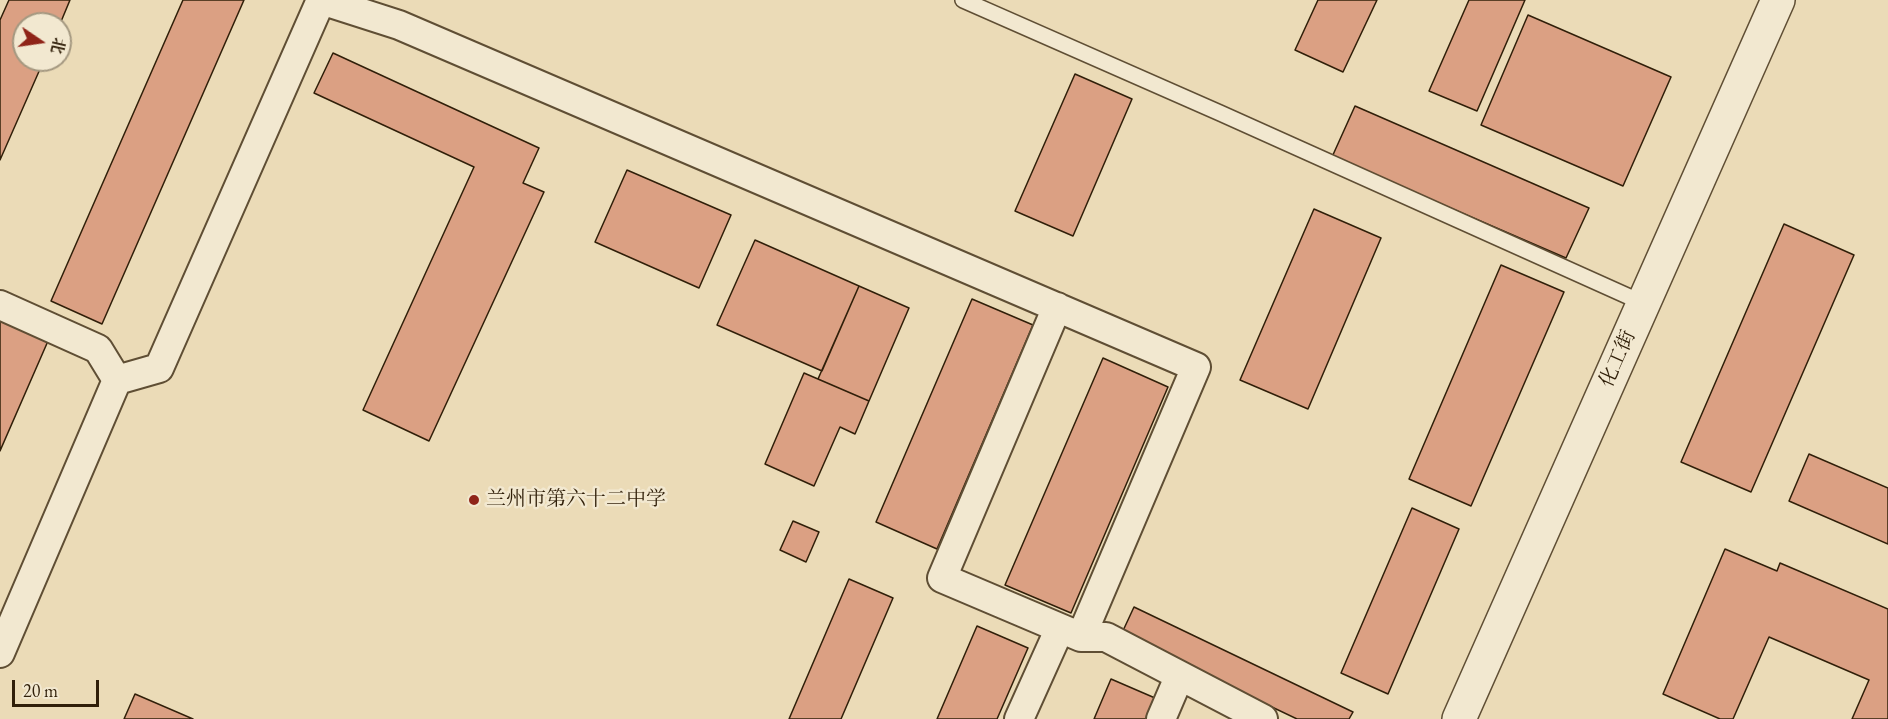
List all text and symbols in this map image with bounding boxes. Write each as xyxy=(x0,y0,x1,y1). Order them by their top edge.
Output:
north arrow xyxy=(12,12,72,72)
text: 北 xyxy=(46,36,70,56)
street label: 化工街 xyxy=(1595,327,1641,391)
place label: 兰州市第六十二中学 xyxy=(486,488,666,512)
marker: 兰州市第六十二中学 xyxy=(467,493,481,507)
scale bar xyxy=(15,668,102,706)
text: 20 m xyxy=(23,679,58,702)

